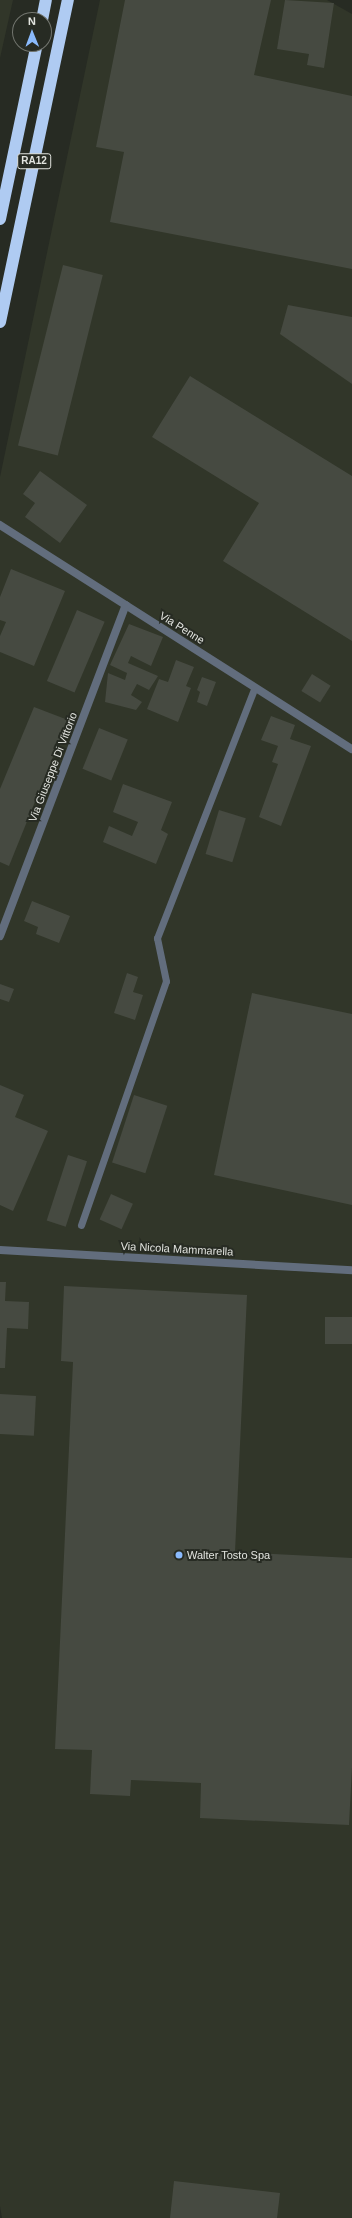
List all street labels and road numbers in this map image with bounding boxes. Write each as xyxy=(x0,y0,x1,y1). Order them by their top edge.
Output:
road number: RA12 xyxy=(17,153,51,169)
street label: Via Penne xyxy=(157,609,207,647)
street label: Via Giuseppe Di Vittorio xyxy=(26,710,80,824)
street label: Via Nicola Mammarella xyxy=(120,1239,234,1259)

